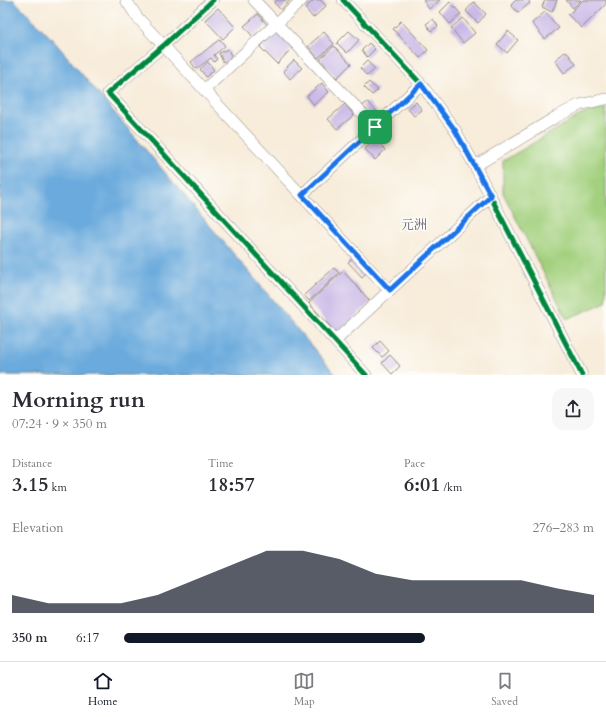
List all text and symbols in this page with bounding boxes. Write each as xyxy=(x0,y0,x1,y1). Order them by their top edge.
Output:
pin xyxy=(358,110,392,144)
icon: arrive xyxy=(364,116,386,138)
district label: 元洲 xyxy=(401,216,427,234)
text: Morning run xyxy=(12,385,145,415)
button: share xyxy=(552,388,594,430)
text: 07:24 · 9 × 350 m xyxy=(12,415,107,433)
text: Distance xyxy=(12,456,52,471)
text: Time xyxy=(208,456,233,471)
text: Pace xyxy=(404,456,425,471)
text: 3.15 xyxy=(12,471,49,498)
text: 18:57 xyxy=(208,471,255,498)
text: 6:01 xyxy=(404,471,441,498)
text: km xyxy=(49,480,67,495)
text: /km xyxy=(441,480,462,495)
text: Elevation xyxy=(12,519,64,537)
text: 276–283 m xyxy=(532,519,594,537)
text: 350 m xyxy=(12,629,47,647)
text: 6:17 xyxy=(76,629,99,647)
tab: Home xyxy=(88,670,117,709)
tab: Map xyxy=(293,670,315,709)
tab: Saved xyxy=(491,670,518,709)

